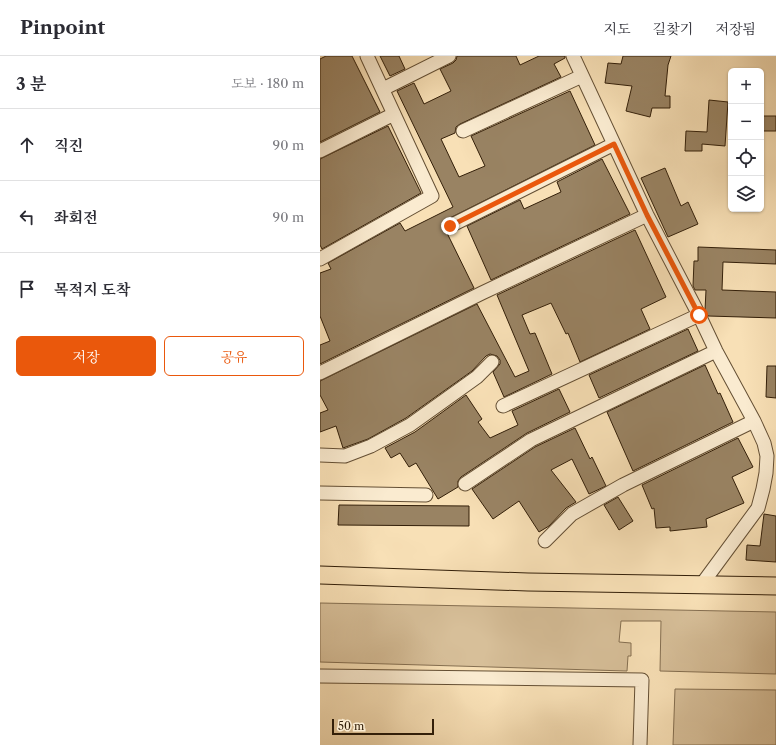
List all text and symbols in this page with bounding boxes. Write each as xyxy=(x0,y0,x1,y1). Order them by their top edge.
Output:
text: Pinpoint xyxy=(20,16,105,39)
text: 지도 xyxy=(604,20,631,38)
text: 길찾기 xyxy=(653,20,693,38)
text: 저장됨 xyxy=(715,20,756,38)
map controls xyxy=(728,68,764,212)
button: + xyxy=(728,68,764,104)
text: 3 분 xyxy=(16,74,46,94)
text: 도보 · 180 m xyxy=(231,75,304,91)
button: − xyxy=(728,104,764,140)
icon: ahead xyxy=(16,134,38,156)
text: 직진 xyxy=(54,136,83,155)
text: 90 m xyxy=(273,137,304,153)
button: locate xyxy=(728,140,764,176)
button: layers xyxy=(728,176,764,212)
icon: left xyxy=(16,206,38,228)
text: 좌회전 xyxy=(54,208,97,227)
text: 90 m xyxy=(273,209,304,225)
route end xyxy=(441,217,459,235)
icon: arrive xyxy=(16,278,38,300)
text: 목적지 도착 xyxy=(54,280,130,299)
route start xyxy=(690,306,708,324)
button: 저장 xyxy=(16,336,156,376)
button: 공유 xyxy=(164,336,304,376)
scale bar xyxy=(332,717,434,736)
text: 50 m xyxy=(338,719,364,733)

